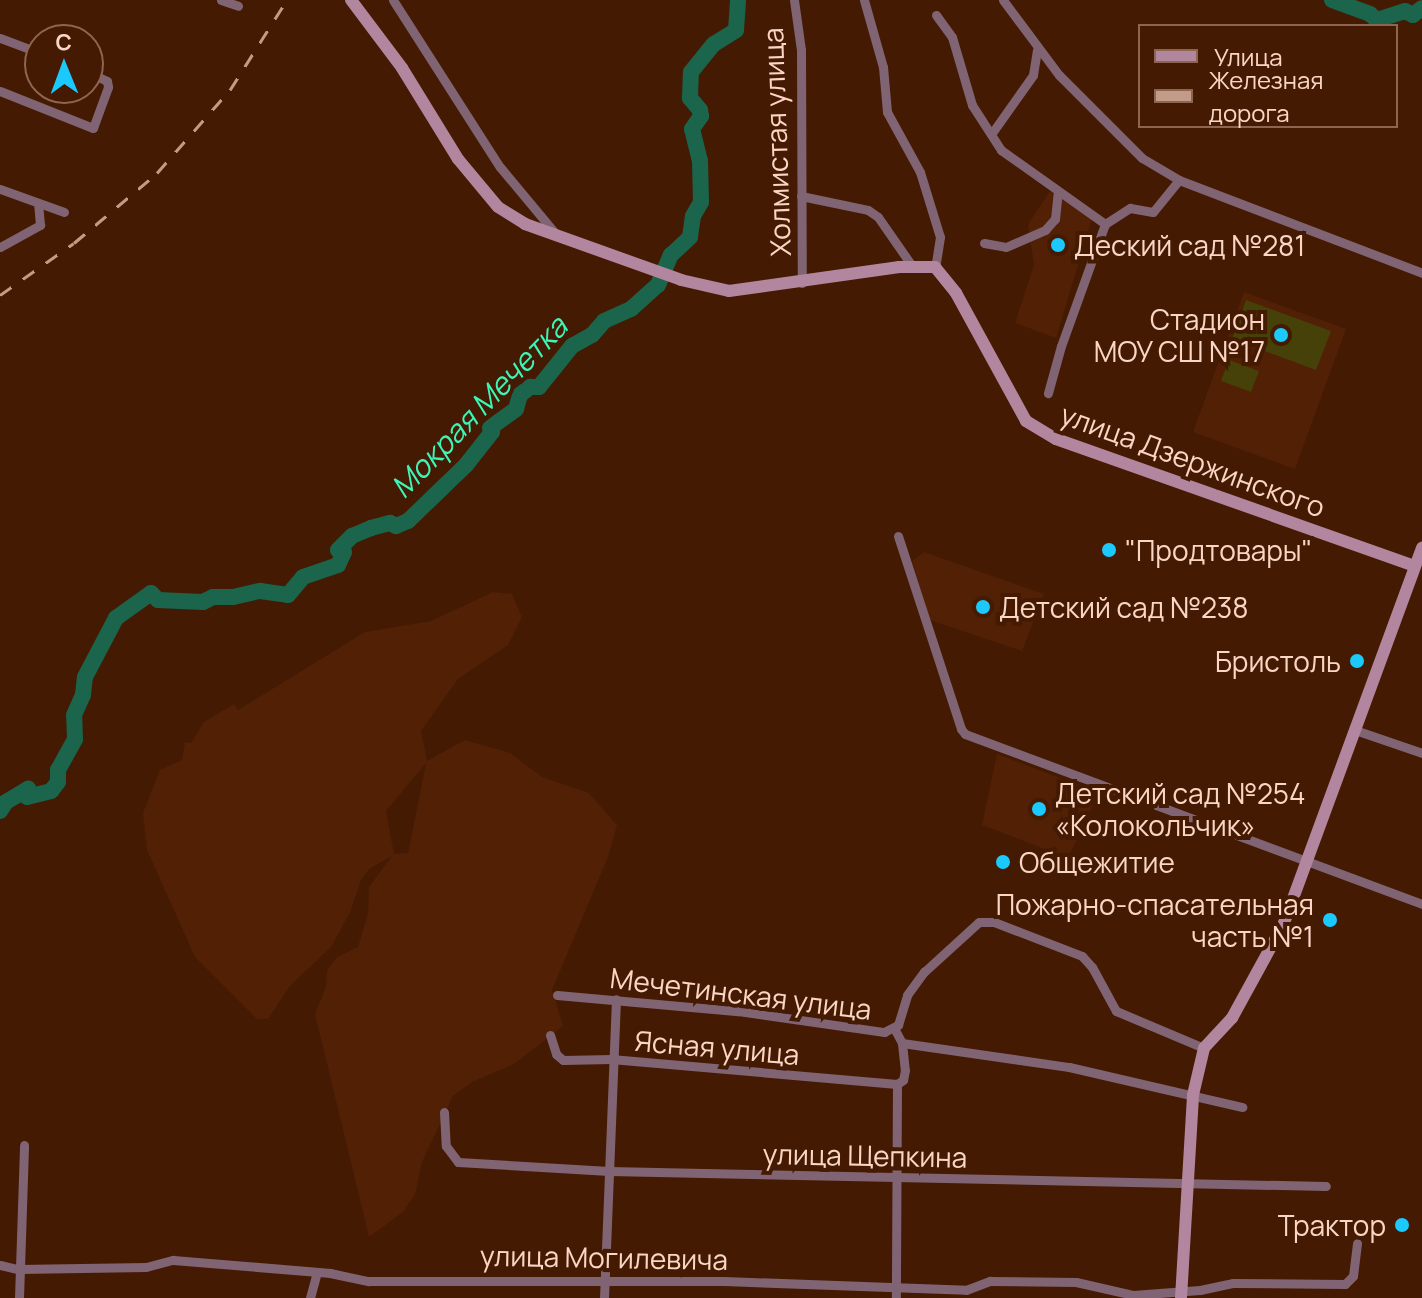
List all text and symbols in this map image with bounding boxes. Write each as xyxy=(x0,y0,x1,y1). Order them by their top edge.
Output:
north arrow xyxy=(24,24,104,104)
legend xyxy=(1138,24,1398,128)
text: С xyxy=(55,27,72,57)
street label: Холмистая улица xyxy=(755,27,797,257)
text: Улица xyxy=(1214,40,1283,73)
text: Железная дорога xyxy=(1209,63,1324,129)
place label: Деский сад №281 xyxy=(1074,228,1305,262)
marker: Деский сад №281 xyxy=(1049,236,1067,254)
place label: Стадион МОУ СШ №17 xyxy=(1093,302,1265,368)
water label: Мокрая Мечетка xyxy=(383,309,575,505)
marker: Стадион МОУ СШ №17 xyxy=(1272,326,1290,344)
street label: улица Дзержинского xyxy=(1056,397,1330,523)
place label: "Продтовары" xyxy=(1125,533,1313,567)
marker: "Продтовары" xyxy=(1100,541,1118,559)
place label: Детский сад №238 xyxy=(999,590,1249,624)
marker: Детский сад №238 xyxy=(974,598,992,616)
place label: Бристоль xyxy=(1215,644,1341,678)
marker: Бристоль xyxy=(1348,652,1366,670)
place label: Детский сад №254 «Колокольчик» xyxy=(1055,776,1306,842)
marker: Детский сад №254 «Колокольчик» xyxy=(1030,800,1048,818)
place label: Общежитие xyxy=(1019,845,1175,879)
marker: Общежитие xyxy=(994,853,1012,871)
place label: Пожарно-спасательная часть №1 xyxy=(996,887,1314,953)
marker: Пожарно-спасательная часть №1 xyxy=(1321,911,1339,929)
street label: Мечетинская улица xyxy=(608,960,874,1026)
street label: Ясная улица xyxy=(633,1023,801,1071)
street label: улица Щепкина xyxy=(762,1136,968,1174)
place label: Трактор xyxy=(1278,1208,1386,1242)
marker: Трактор xyxy=(1393,1216,1411,1234)
street label: улица Могилевича xyxy=(480,1238,728,1276)

